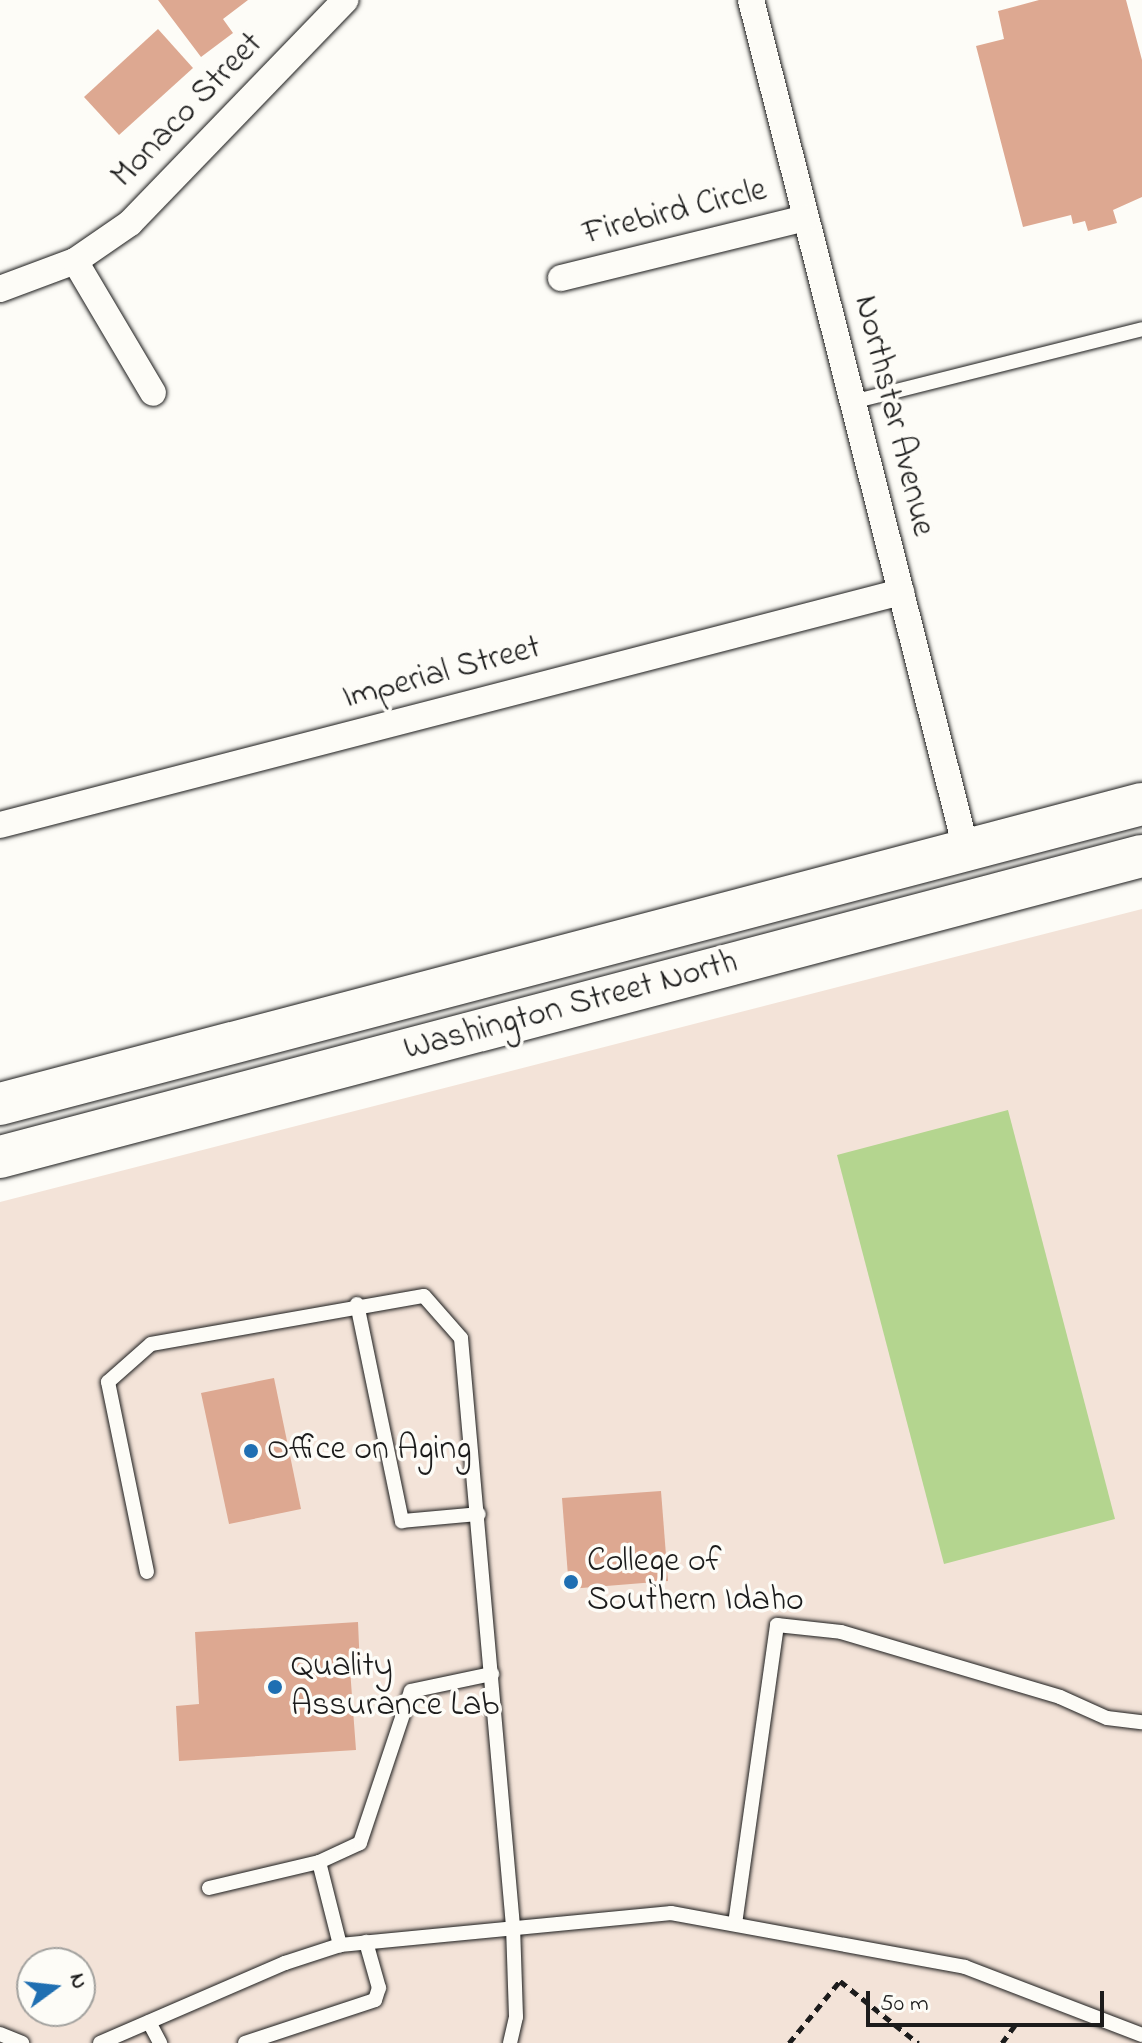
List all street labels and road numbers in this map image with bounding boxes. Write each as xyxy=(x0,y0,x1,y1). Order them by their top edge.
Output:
street label: Monaco Street xyxy=(104,25,272,197)
street label: Firebird Circle xyxy=(579,171,771,255)
street label: Northstar Avenue xyxy=(843,291,943,541)
street label: Imperial Street xyxy=(339,628,545,720)
street label: Washington Street North xyxy=(400,943,742,1071)

